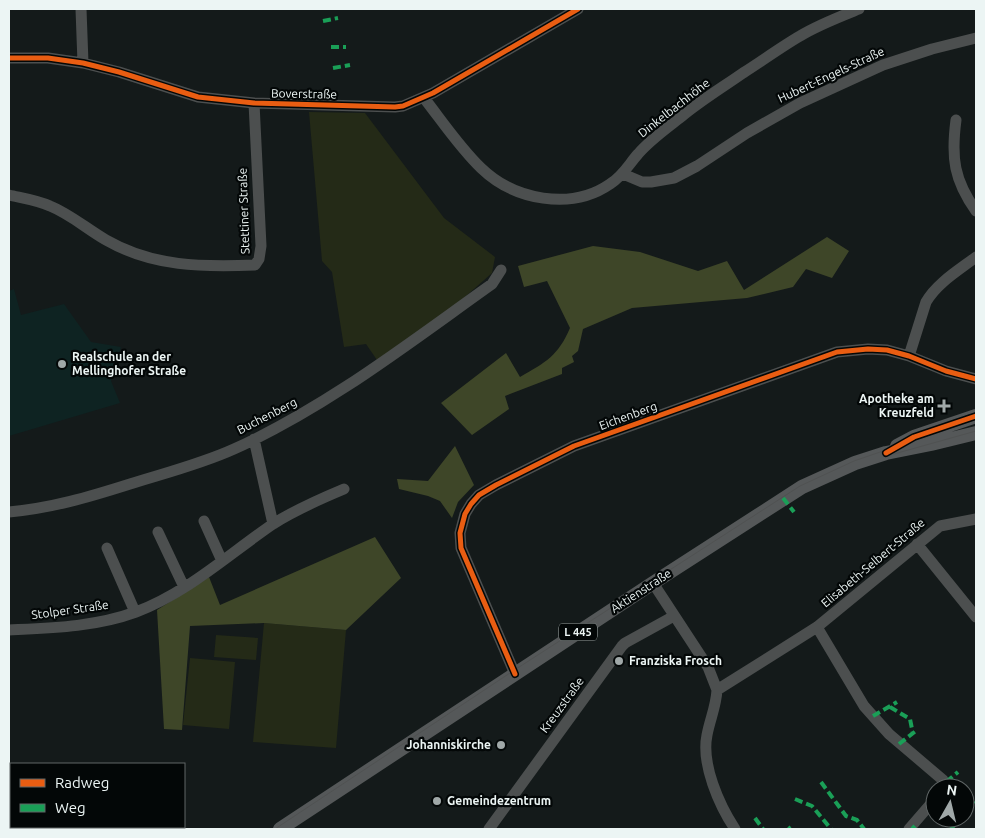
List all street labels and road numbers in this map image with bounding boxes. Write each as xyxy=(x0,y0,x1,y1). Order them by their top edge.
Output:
street label: Hubert-Engels-Straße xyxy=(776,44,886,105)
street label: Dinkelbachhöhe xyxy=(635,76,712,139)
street label: Boverstraße xyxy=(271,86,337,101)
street label: Stettiner Straße xyxy=(235,168,252,254)
street label: Buchenberg xyxy=(235,395,299,436)
street label: Eichenberg xyxy=(597,399,659,432)
street label: Elisabeth-Selbert-Straße xyxy=(818,516,927,610)
street label: Aktienstraße xyxy=(608,566,673,615)
street label: Stolper Straße xyxy=(31,598,109,621)
road number: L 445 xyxy=(559,624,597,640)
street label: Kreuzstraße xyxy=(537,674,586,735)

